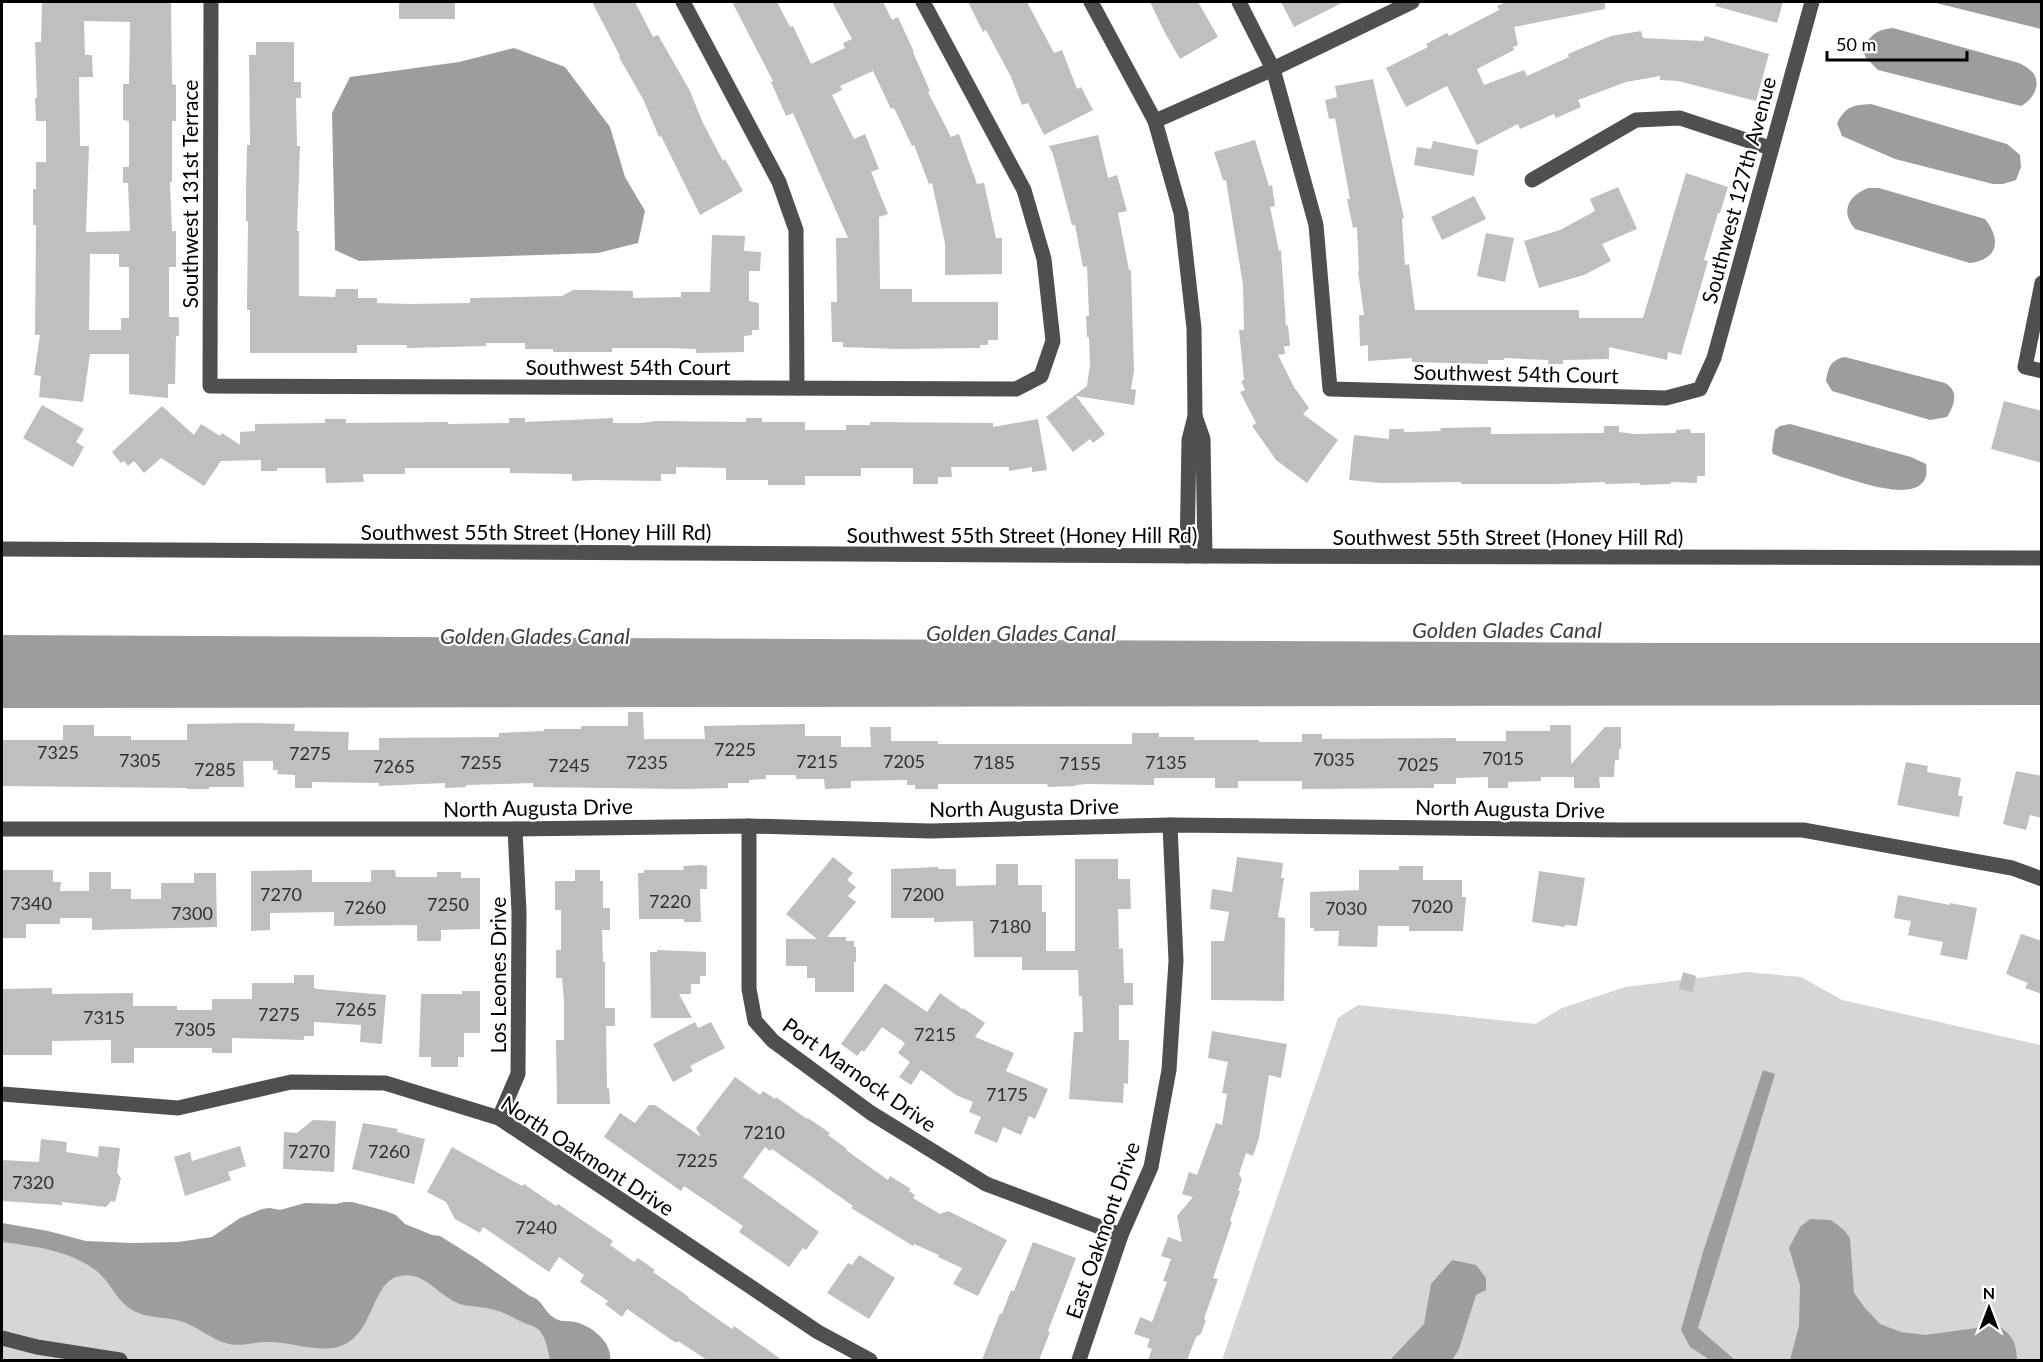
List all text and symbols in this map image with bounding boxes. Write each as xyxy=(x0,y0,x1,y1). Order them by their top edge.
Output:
scale bar xyxy=(1827,24,1966,62)
text: 50 m xyxy=(1836,33,1876,55)
street label: Southwest 127th Avenue xyxy=(1696,74,1780,306)
street label: Southwest 131st Terrace xyxy=(177,80,202,308)
street label: Southwest 54th Court xyxy=(525,354,731,379)
street label: Southwest 54th Court xyxy=(1413,359,1619,387)
street label: Southwest 55th Street (Honey Hill Rd) xyxy=(361,519,711,544)
street label: Southwest 55th Street (Honey Hill Rd) xyxy=(847,522,1197,547)
street label: Southwest 55th Street (Honey Hill Rd) xyxy=(1333,524,1683,549)
water label: Golden Glades Canal xyxy=(1412,616,1602,643)
water label: Golden Glades Canal xyxy=(926,619,1116,646)
water label: Golden Glades Canal xyxy=(440,622,630,649)
house number: 7225 xyxy=(714,738,756,760)
house number: 7325 xyxy=(37,741,79,763)
house number: 7275 xyxy=(289,742,331,764)
house number: 7015 xyxy=(1482,747,1524,769)
house number: 7035 xyxy=(1313,748,1355,770)
house number: 7305 xyxy=(119,749,161,771)
house number: 7215 xyxy=(796,750,838,772)
house number: 7205 xyxy=(883,750,925,772)
house number: 7255 xyxy=(460,751,502,773)
house number: 7235 xyxy=(626,751,668,773)
house number: 7185 xyxy=(973,751,1015,773)
house number: 7135 xyxy=(1145,751,1187,773)
house number: 7155 xyxy=(1059,752,1101,774)
house number: 7025 xyxy=(1397,753,1439,775)
house number: 7245 xyxy=(548,754,590,776)
house number: 7265 xyxy=(373,755,415,777)
house number: 7285 xyxy=(194,758,236,780)
street label: North Augusta Drive xyxy=(443,793,633,821)
street label: North Augusta Drive xyxy=(929,793,1119,821)
street label: North Augusta Drive xyxy=(1415,794,1605,822)
house number: 7270 xyxy=(260,883,302,905)
house number: 7200 xyxy=(902,883,944,905)
house number: 7220 xyxy=(649,890,691,912)
house number: 7340 xyxy=(10,892,52,914)
house number: 7250 xyxy=(427,893,469,915)
house number: 7020 xyxy=(1411,895,1453,917)
house number: 7260 xyxy=(344,896,386,918)
street label: Los Leones Drive xyxy=(485,897,510,1053)
house number: 7030 xyxy=(1325,897,1367,919)
house number: 7300 xyxy=(171,902,213,924)
house number: 7180 xyxy=(989,915,1031,937)
house number: 7265 xyxy=(335,998,377,1020)
house number: 7275 xyxy=(258,1003,300,1025)
house number: 7315 xyxy=(83,1006,125,1028)
street label: Port Marnock Drive xyxy=(778,1012,942,1136)
house number: 7305 xyxy=(174,1018,216,1040)
house number: 7215 xyxy=(914,1023,956,1045)
house number: 7175 xyxy=(986,1083,1028,1105)
street label: North Oakmont Drive xyxy=(497,1090,679,1220)
house number: 7210 xyxy=(743,1121,785,1143)
street label: East Oakmont Drive xyxy=(1060,1138,1144,1322)
house number: 7270 xyxy=(288,1140,330,1162)
house number: 7260 xyxy=(368,1140,410,1162)
house number: 7225 xyxy=(676,1149,718,1171)
house number: 7320 xyxy=(12,1171,54,1193)
house number: 7240 xyxy=(515,1216,557,1238)
north arrow xyxy=(1959,1278,2019,1338)
text: N xyxy=(1983,1283,1995,1302)

